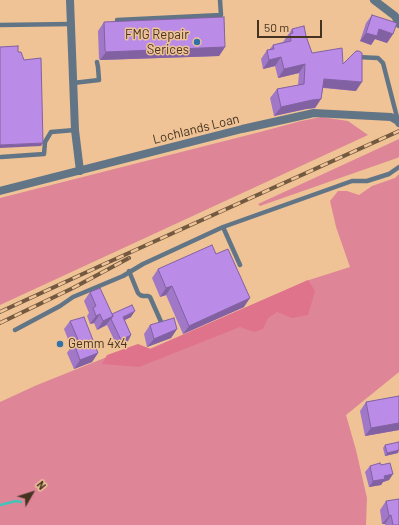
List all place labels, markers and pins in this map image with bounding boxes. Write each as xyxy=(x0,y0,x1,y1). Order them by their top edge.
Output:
place label: FMG Repair Serices xyxy=(125,27,189,58)
marker: FMG Repair Serices xyxy=(192,37,202,47)
place label: Gemm 4x4 xyxy=(68,336,128,352)
marker: Gemm 4x4 xyxy=(55,339,65,349)

